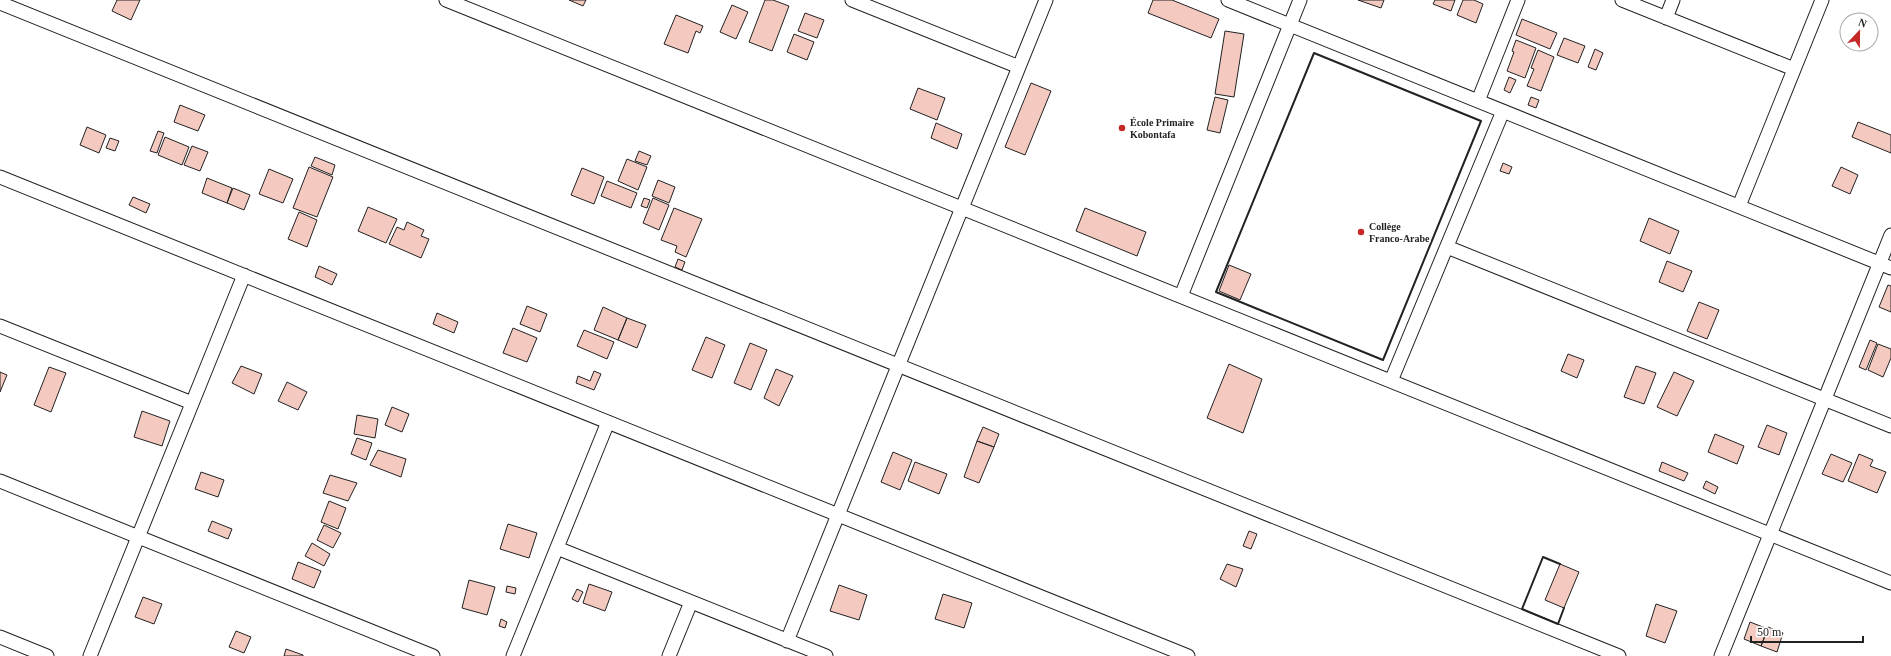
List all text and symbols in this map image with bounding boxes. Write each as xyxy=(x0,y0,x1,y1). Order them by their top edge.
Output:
north arrow xyxy=(1839,12,1879,52)
text: N xyxy=(1857,16,1869,30)
place label: École Primaire Kobontafa xyxy=(1130,117,1195,140)
marker: École Primaire Kobontafa xyxy=(1117,123,1127,133)
place label: Collège Franco-Arabe xyxy=(1369,221,1430,244)
marker: Collège Franco-Arabe xyxy=(1356,227,1366,237)
scale bar xyxy=(1751,618,1863,644)
text: 50 m xyxy=(1757,625,1782,639)

